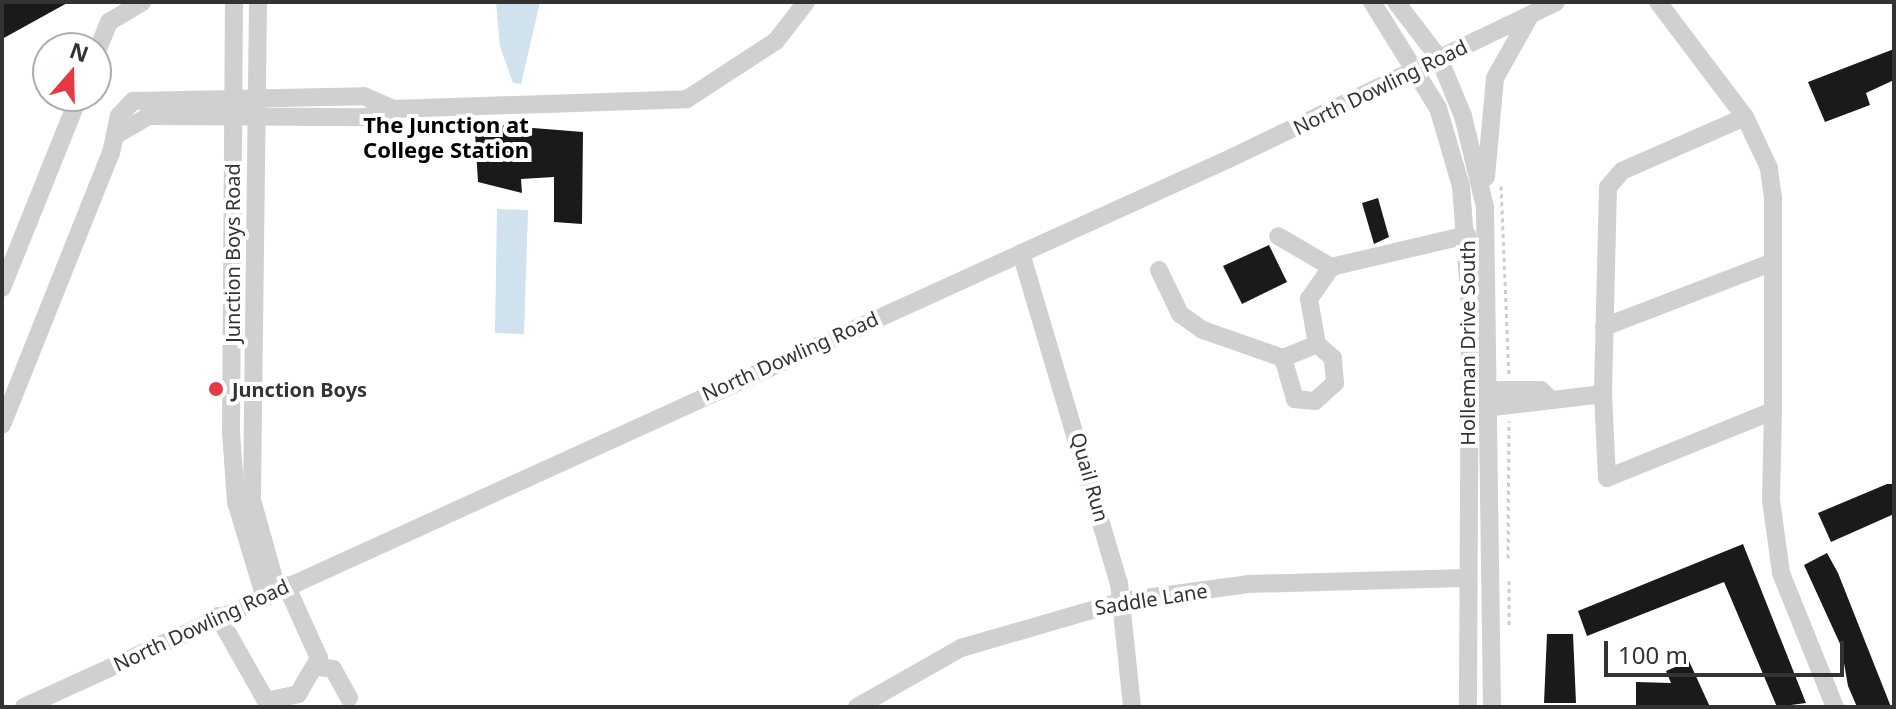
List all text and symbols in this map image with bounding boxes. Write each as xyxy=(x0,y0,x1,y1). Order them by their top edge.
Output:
north arrow xyxy=(32,32,112,112)
text: N xyxy=(66,34,93,68)
street label: North Dowling Road xyxy=(1289,34,1471,140)
district label: The Junction at College Station xyxy=(363,111,529,162)
street label: Junction Boys Road xyxy=(220,163,244,343)
street label: Holleman Drive South xyxy=(1455,240,1479,446)
street label: North Dowling Road xyxy=(698,306,882,406)
place label: Junction Boys xyxy=(232,377,367,401)
marker: Junction Boys xyxy=(207,380,225,398)
street label: Quail Run xyxy=(1066,430,1114,524)
street label: North Dowling Road xyxy=(110,574,292,676)
street label: Saddle Lane xyxy=(1093,578,1209,620)
scale bar xyxy=(1608,625,1848,675)
text: 100 m xyxy=(1618,638,1688,671)

